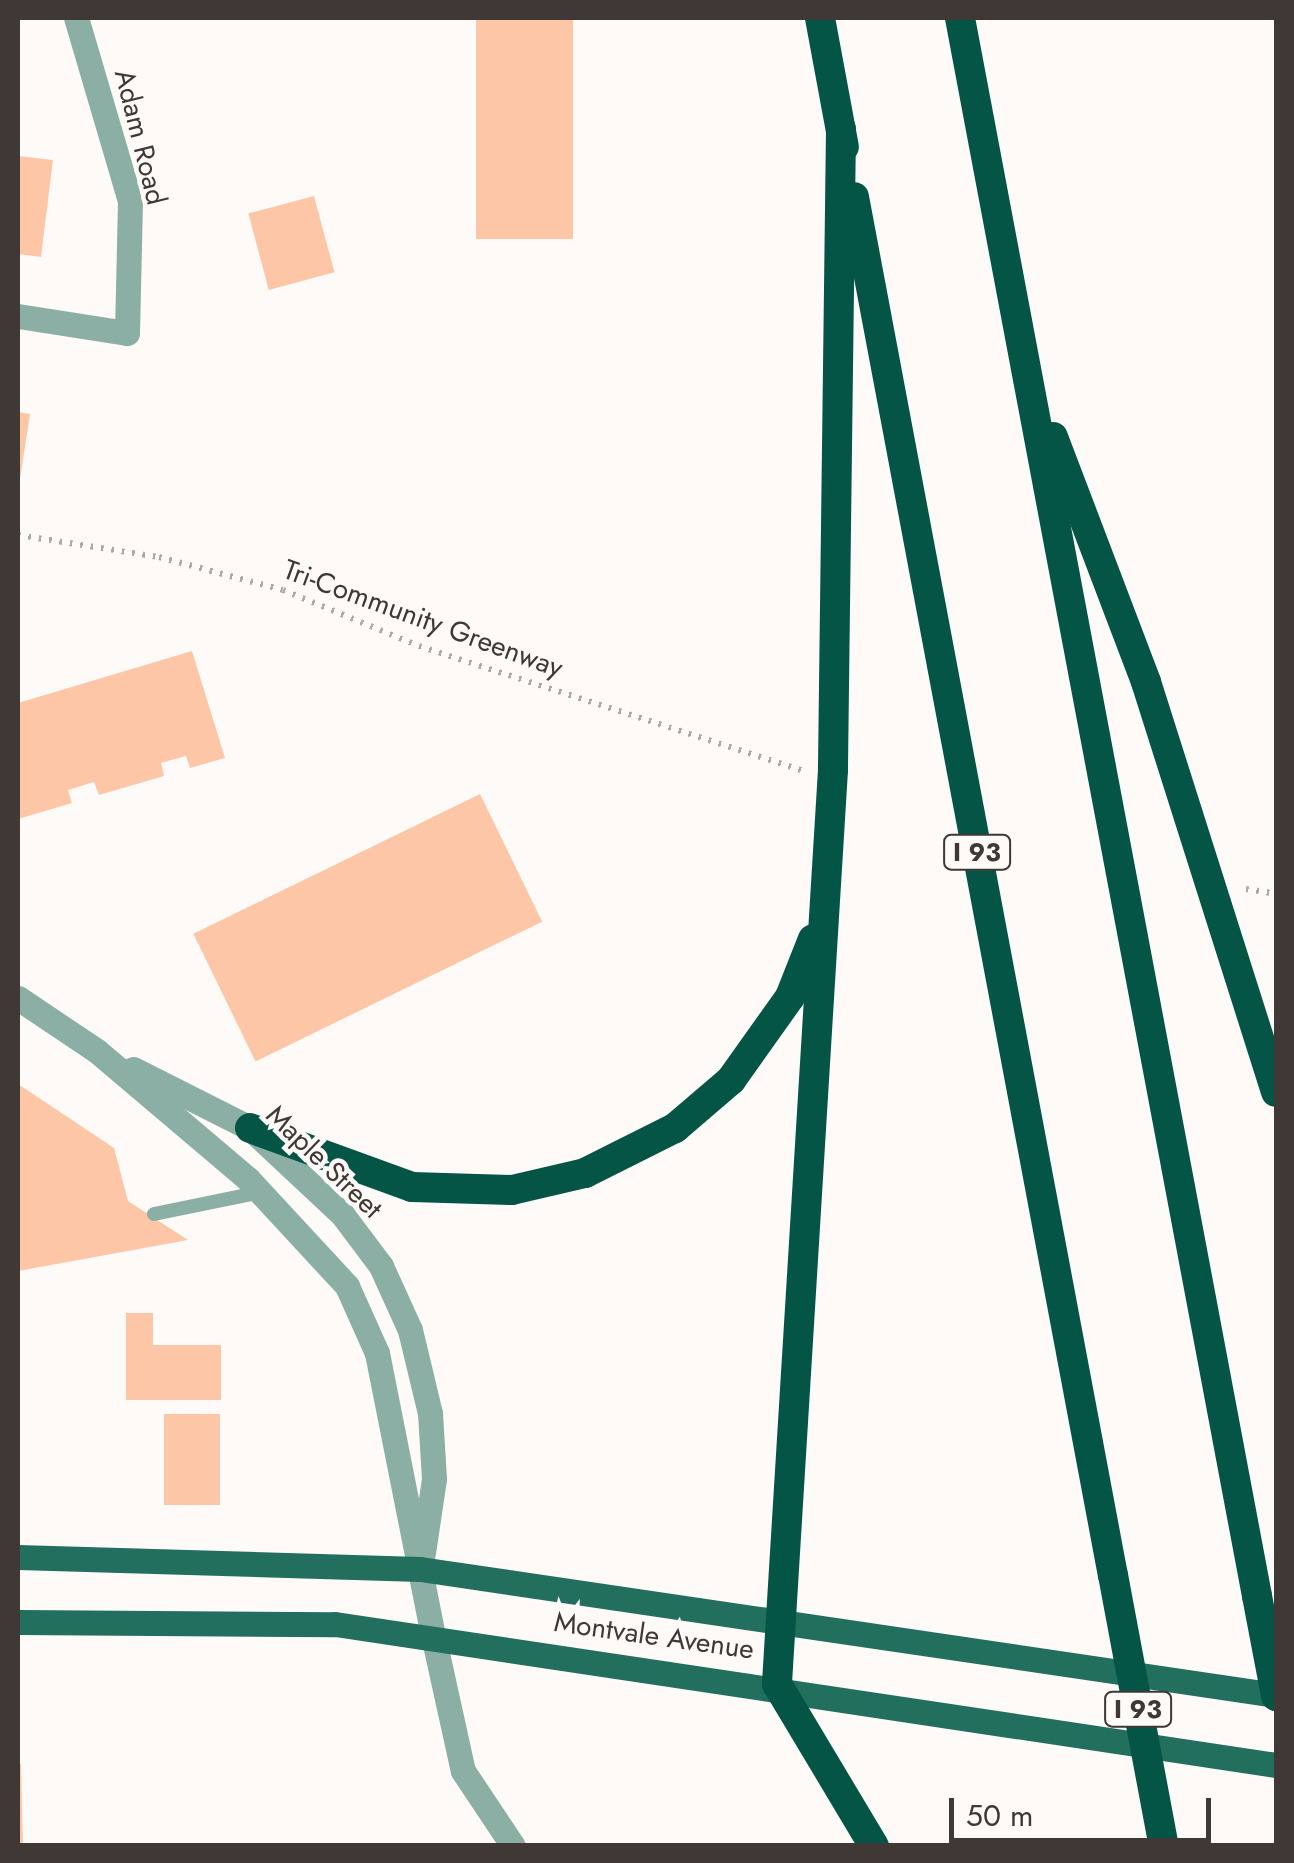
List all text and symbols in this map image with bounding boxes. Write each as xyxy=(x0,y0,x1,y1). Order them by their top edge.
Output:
street label: Adam Road xyxy=(107,66,173,208)
street label: Tri-Community Greenway xyxy=(279,553,567,685)
road number: I 93 xyxy=(942,832,1012,872)
street label: Maple Street xyxy=(259,1098,389,1226)
street label: Montvale Avenue xyxy=(552,1605,756,1667)
road number: I 93 xyxy=(1103,1689,1173,1729)
scale bar xyxy=(954,1778,1216,1840)
text: 50 m xyxy=(966,1794,1033,1837)

